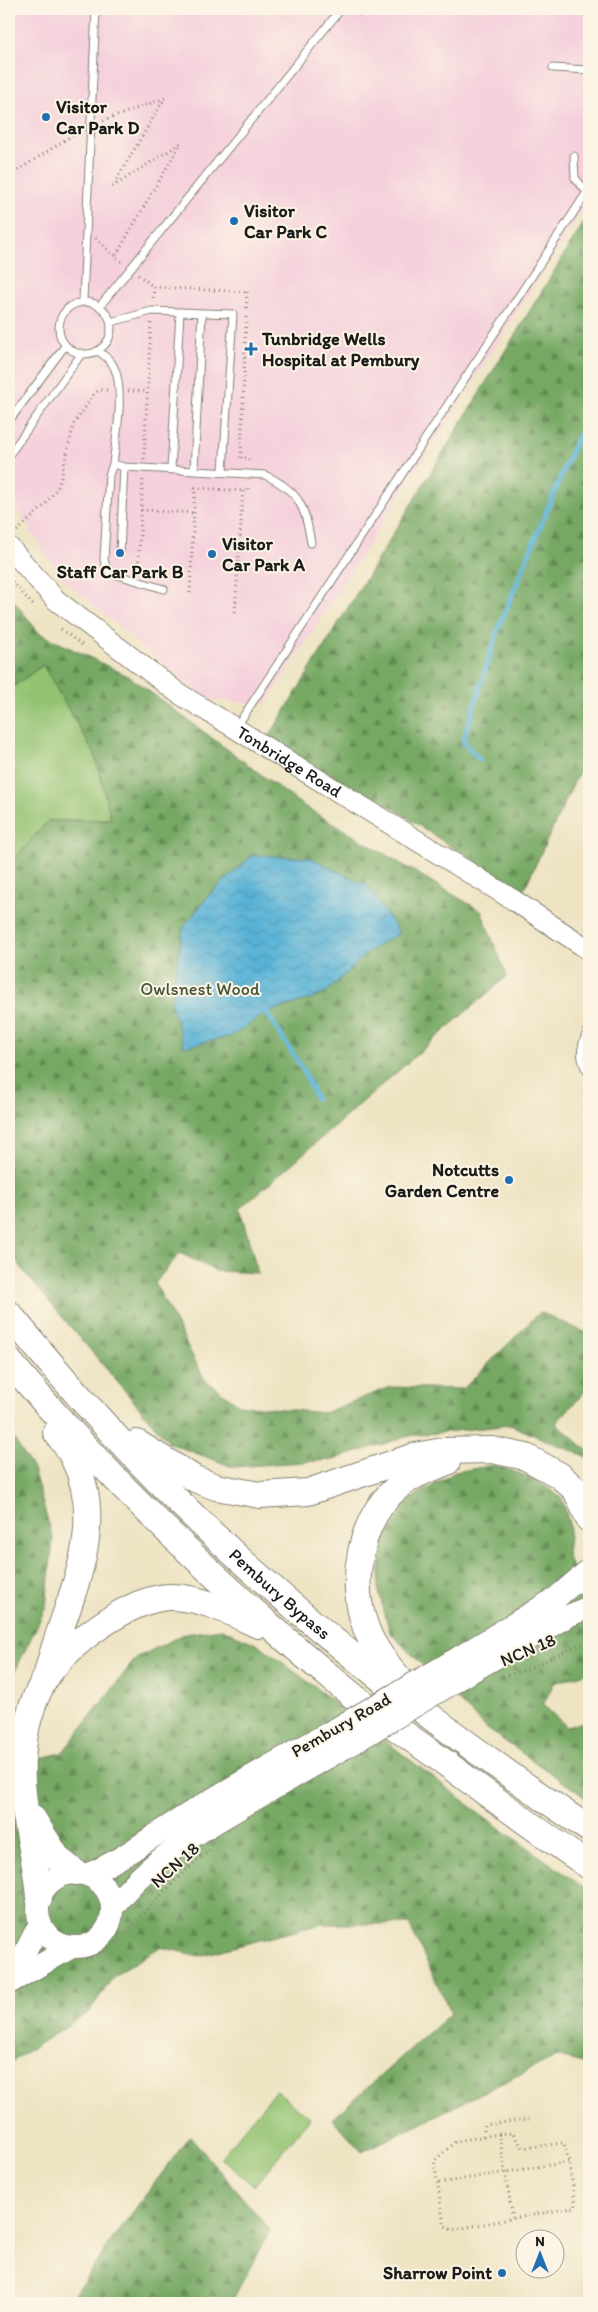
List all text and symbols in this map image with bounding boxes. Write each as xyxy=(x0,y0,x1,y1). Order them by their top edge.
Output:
place label: Visitor Car Park D xyxy=(56,96,139,139)
marker: Visitor Car Park D xyxy=(40,111,52,123)
place label: Visitor Car Park C xyxy=(244,200,327,243)
marker: Visitor Car Park C xyxy=(228,215,240,227)
place label: Tunbridge Wells Hospital at Pembury xyxy=(261,328,420,371)
marker: Tunbridge Wells Hospital at Pembury xyxy=(244,342,258,356)
place label: Visitor Car Park A xyxy=(222,533,305,576)
marker: Staff Car Park B xyxy=(114,547,126,559)
marker: Visitor Car Park A xyxy=(206,548,218,560)
place label: Staff Car Park B xyxy=(57,561,184,583)
street label: Tonbridge Road xyxy=(233,721,346,802)
park label: Owlsnest Wood xyxy=(140,978,260,1000)
place label: Notcutts Garden Centre xyxy=(385,1159,499,1202)
marker: Notcutts Garden Centre xyxy=(503,1174,515,1186)
street label: Pembury Bypass xyxy=(224,1544,335,1644)
street label: NCN 18 xyxy=(497,1628,559,1671)
street label: Pembury Road xyxy=(287,1687,395,1762)
street label: NCN 18 xyxy=(146,1837,204,1893)
north arrow xyxy=(516,2230,566,2280)
text: N xyxy=(535,2233,545,2250)
place label: Sharrow Point xyxy=(383,2262,492,2284)
marker: Sharrow Point xyxy=(496,2267,508,2279)

